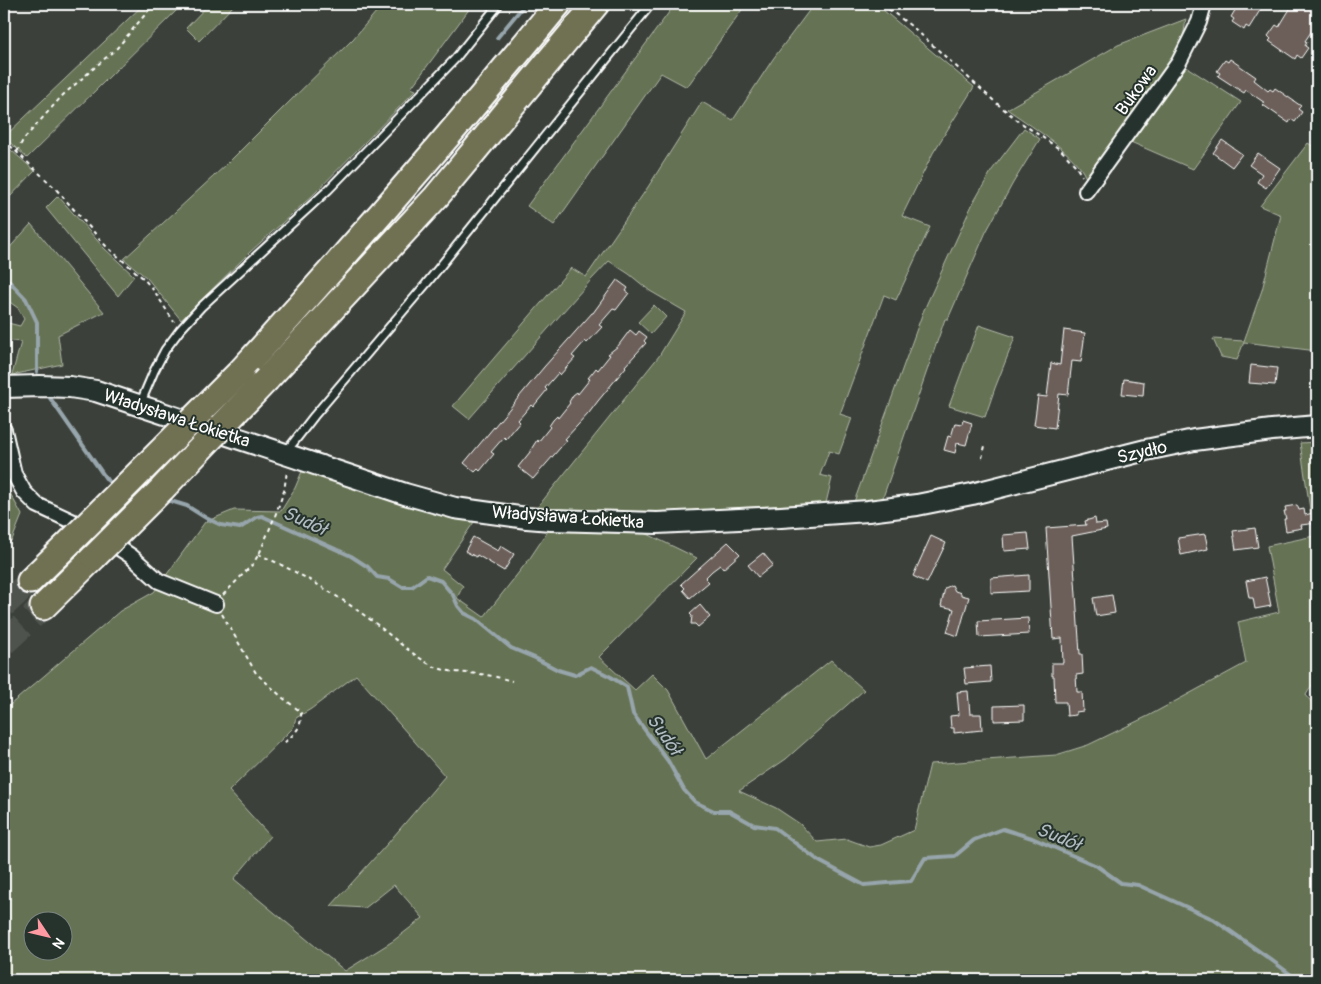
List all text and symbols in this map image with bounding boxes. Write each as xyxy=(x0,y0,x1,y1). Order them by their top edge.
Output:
street label: Bukowa xyxy=(1110,61,1162,120)
street label: Władysława Łokietka xyxy=(101,384,253,453)
street label: Szydło xyxy=(1115,436,1170,469)
water label: Sudół xyxy=(279,501,333,542)
street label: Władysława Łokietka xyxy=(491,501,645,534)
water label: Sudół xyxy=(641,709,689,763)
water label: Sudół xyxy=(1033,817,1087,858)
north arrow xyxy=(22,912,72,962)
text: N xyxy=(49,934,68,952)

